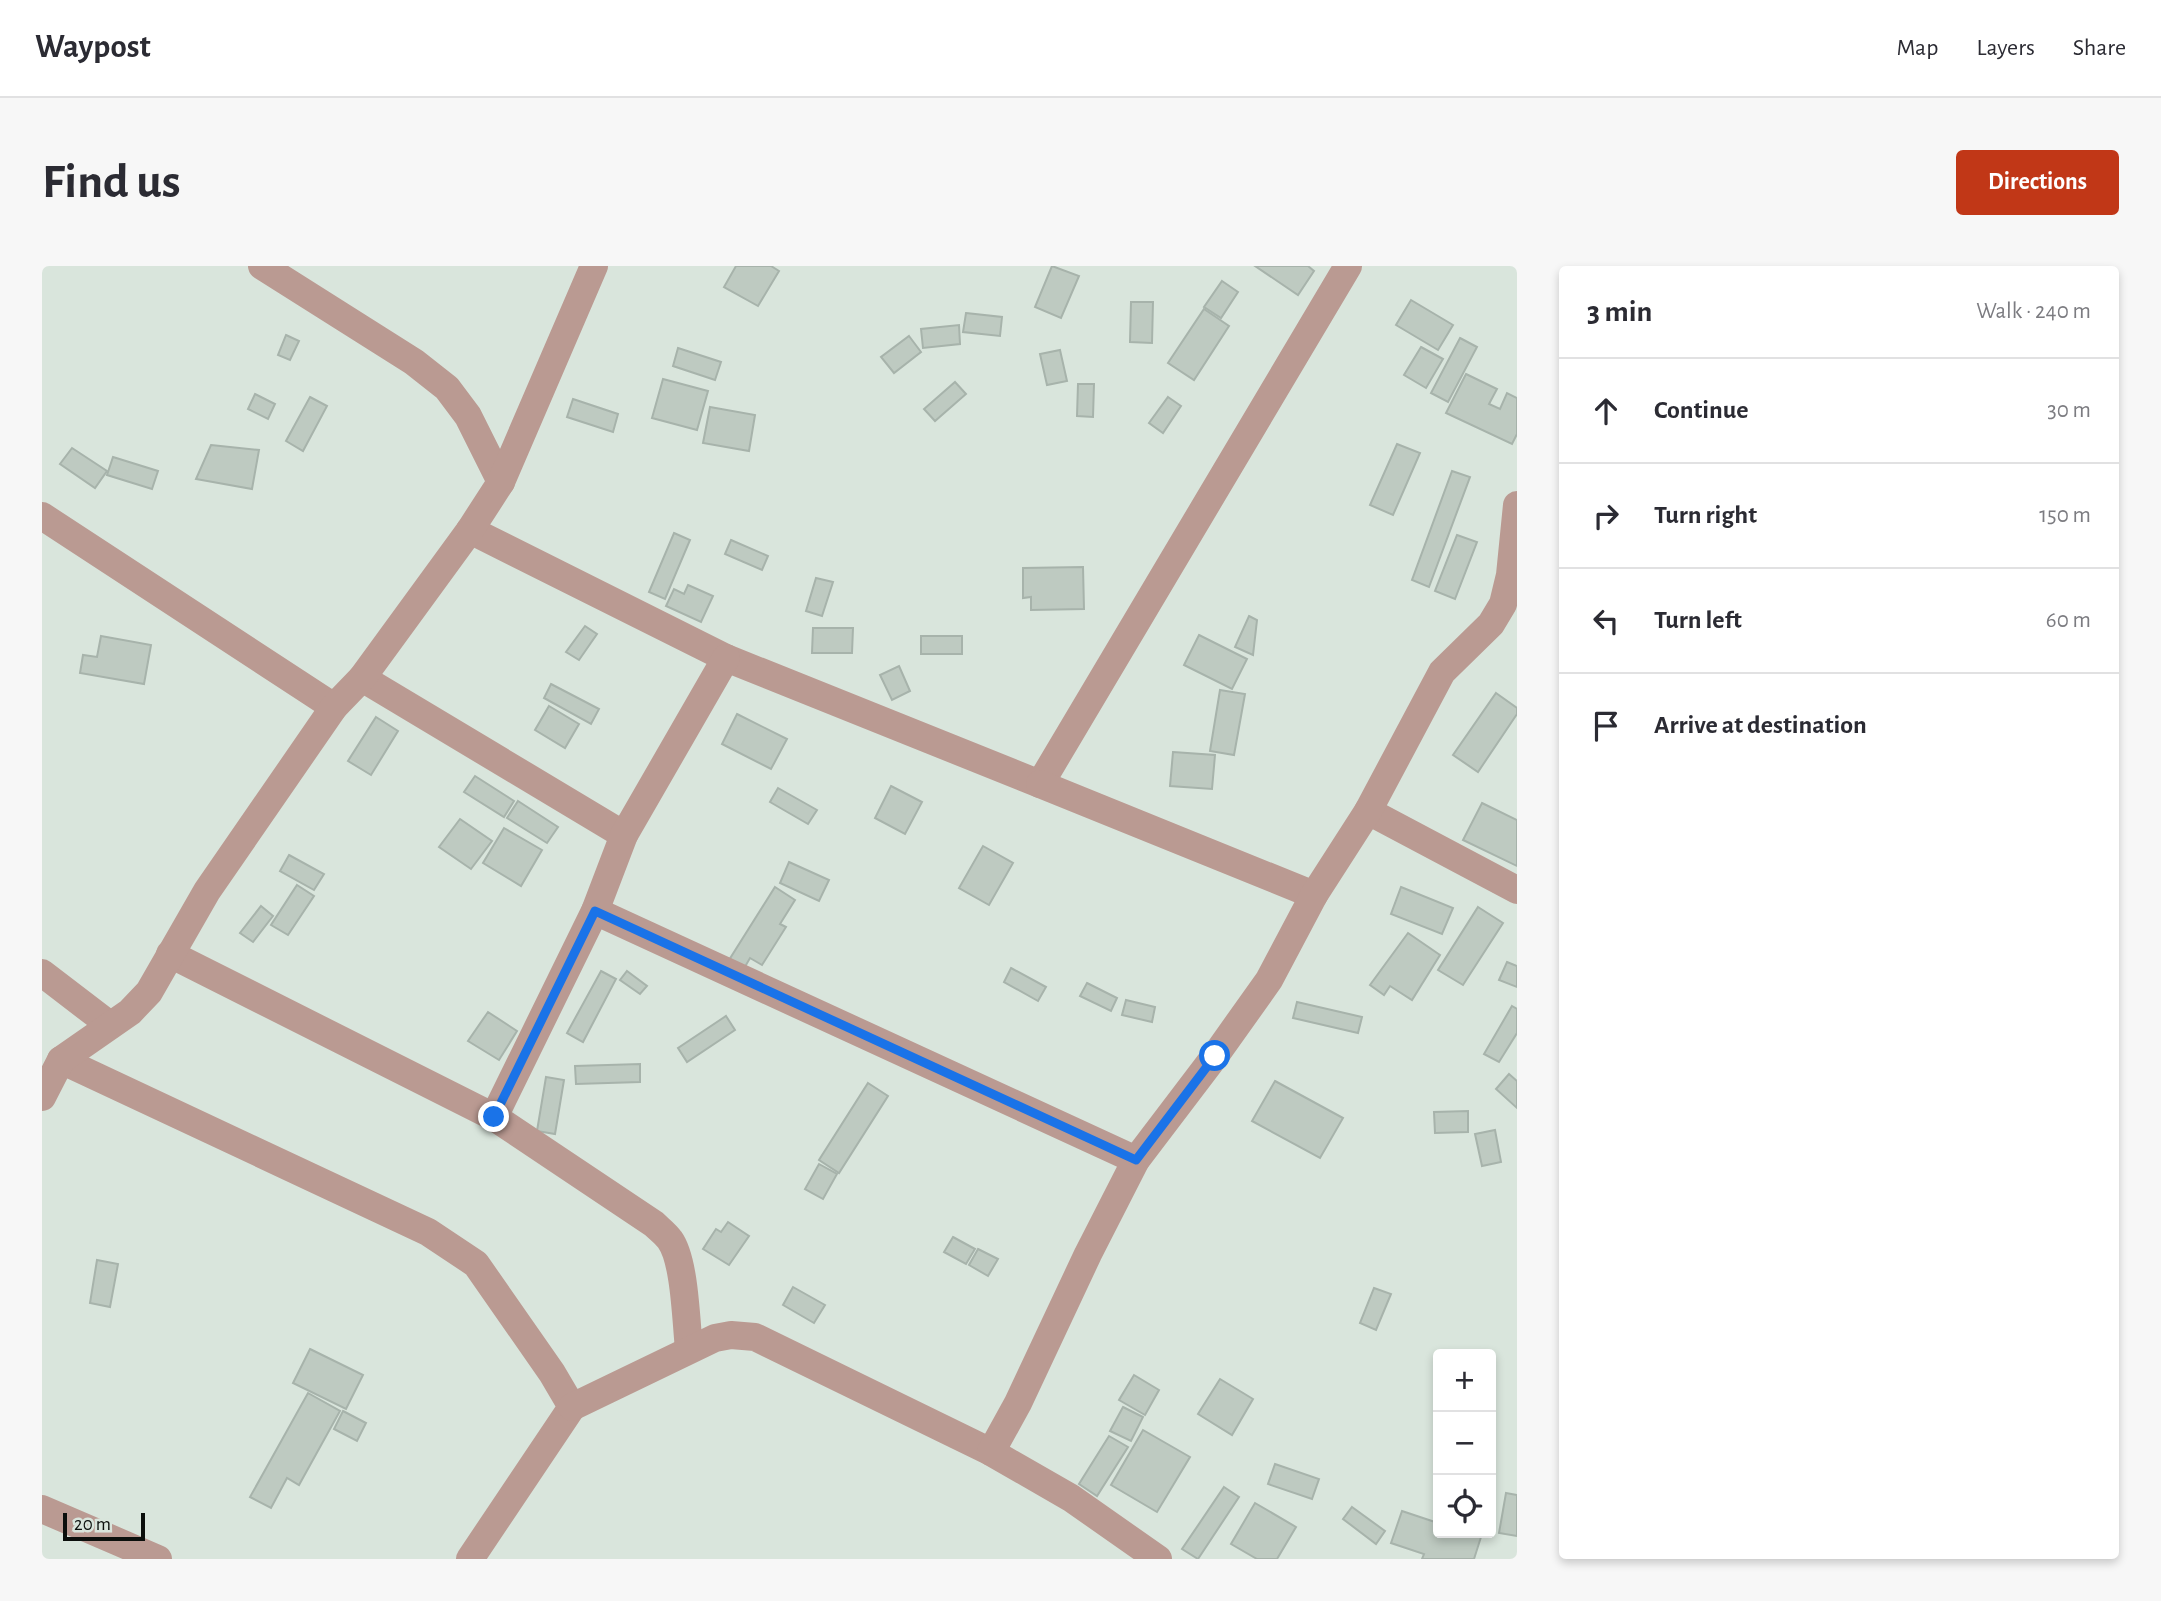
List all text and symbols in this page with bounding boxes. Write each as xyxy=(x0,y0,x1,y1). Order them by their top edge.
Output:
text: Waypost xyxy=(35,31,151,64)
text: Map xyxy=(1896,36,1938,60)
text: Layers xyxy=(1976,36,2035,60)
text: Share xyxy=(2073,36,2126,60)
button: Directions xyxy=(1956,150,2119,215)
text: Find us xyxy=(42,158,181,207)
text: 3 min xyxy=(1587,297,1652,327)
text: Walk · 240 m xyxy=(1976,300,2091,323)
icon: ahead xyxy=(1587,392,1625,430)
text: Continue xyxy=(1654,397,1749,423)
text: 30 m xyxy=(2047,399,2091,422)
icon: right xyxy=(1587,497,1625,535)
text: Turn right xyxy=(1654,502,1757,528)
text: 150 m xyxy=(2039,504,2091,527)
icon: left xyxy=(1587,602,1625,640)
text: Turn left xyxy=(1654,607,1742,633)
text: 60 m xyxy=(2046,609,2091,632)
icon: arrive xyxy=(1587,707,1625,745)
text: Arrive at destination xyxy=(1654,712,1867,738)
route start xyxy=(1199,1040,1230,1071)
route end xyxy=(478,1101,509,1132)
map controls xyxy=(1433,1349,1496,1538)
button: + xyxy=(1433,1349,1496,1412)
button: − xyxy=(1433,1412,1496,1475)
button: locate xyxy=(1433,1475,1496,1538)
scale bar xyxy=(63,1510,145,1542)
text: 20 m xyxy=(74,1515,111,1534)

